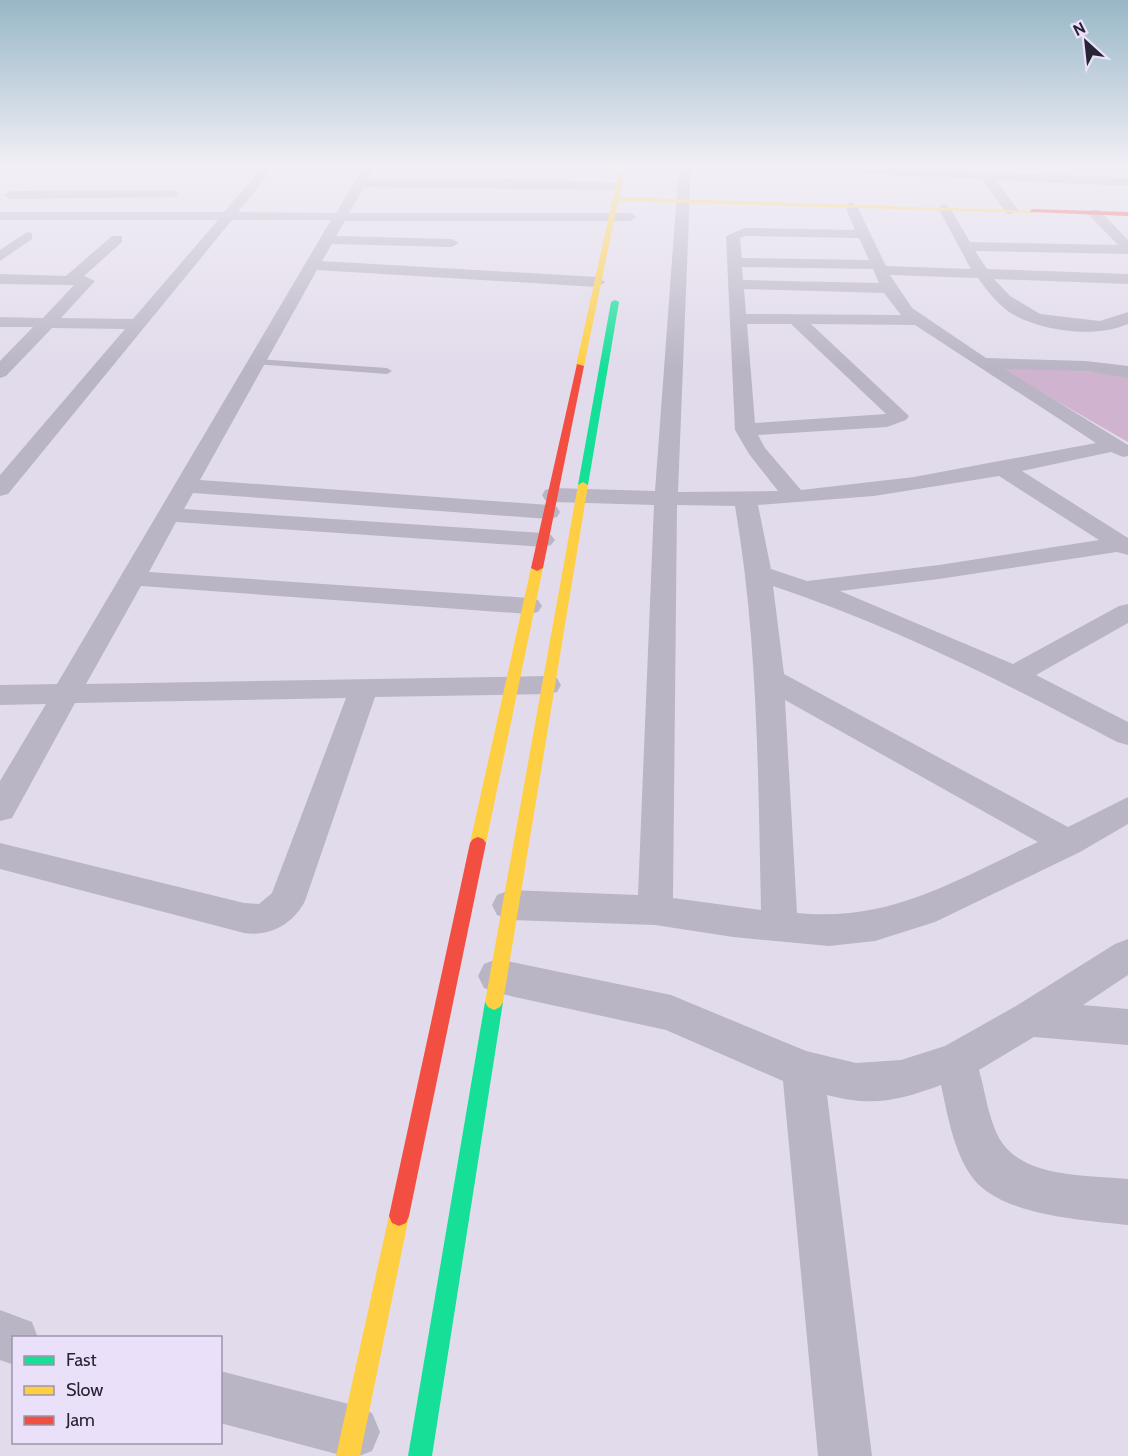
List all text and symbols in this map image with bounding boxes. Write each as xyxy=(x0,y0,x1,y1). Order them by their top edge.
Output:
north arrow xyxy=(1056,12,1116,72)
text: N xyxy=(1070,18,1089,40)
legend xyxy=(12,1336,222,1444)
text: Fast xyxy=(66,1349,97,1371)
text: Slow xyxy=(66,1379,103,1401)
text: Jam xyxy=(65,1409,95,1431)

